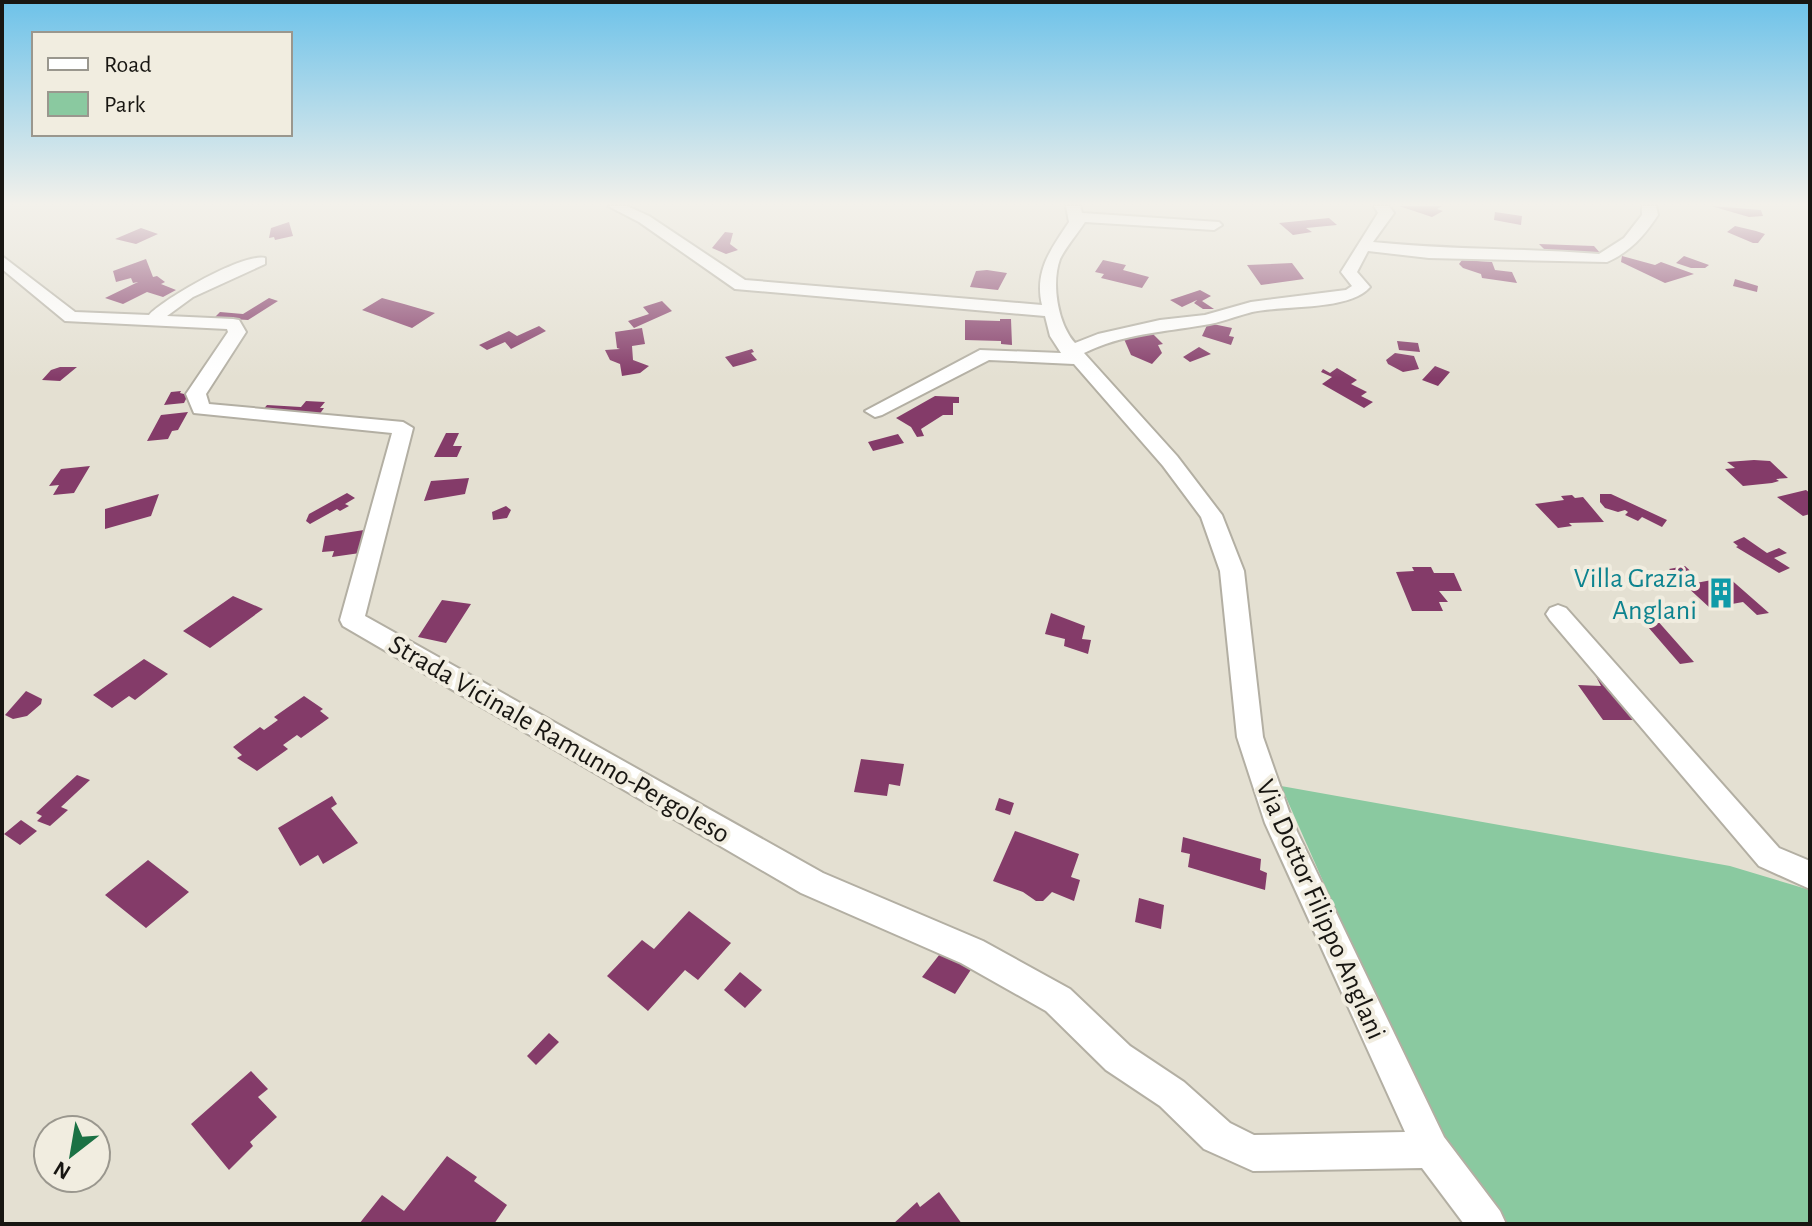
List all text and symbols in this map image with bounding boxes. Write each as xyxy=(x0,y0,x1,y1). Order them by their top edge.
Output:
legend xyxy=(32,32,292,136)
text: Road xyxy=(104,53,152,77)
text: Park xyxy=(104,93,145,117)
place label: Villa Grazia Anglani xyxy=(1574,565,1697,625)
building icon: Villa Grazia Anglani xyxy=(1704,576,1738,610)
street label: Strada Vicinale Ramunno-Pergoleso xyxy=(384,630,734,849)
street label: Via Dottor Filippo Anglani xyxy=(1250,776,1390,1044)
north arrow xyxy=(32,1114,112,1194)
text: N xyxy=(50,1157,74,1184)

